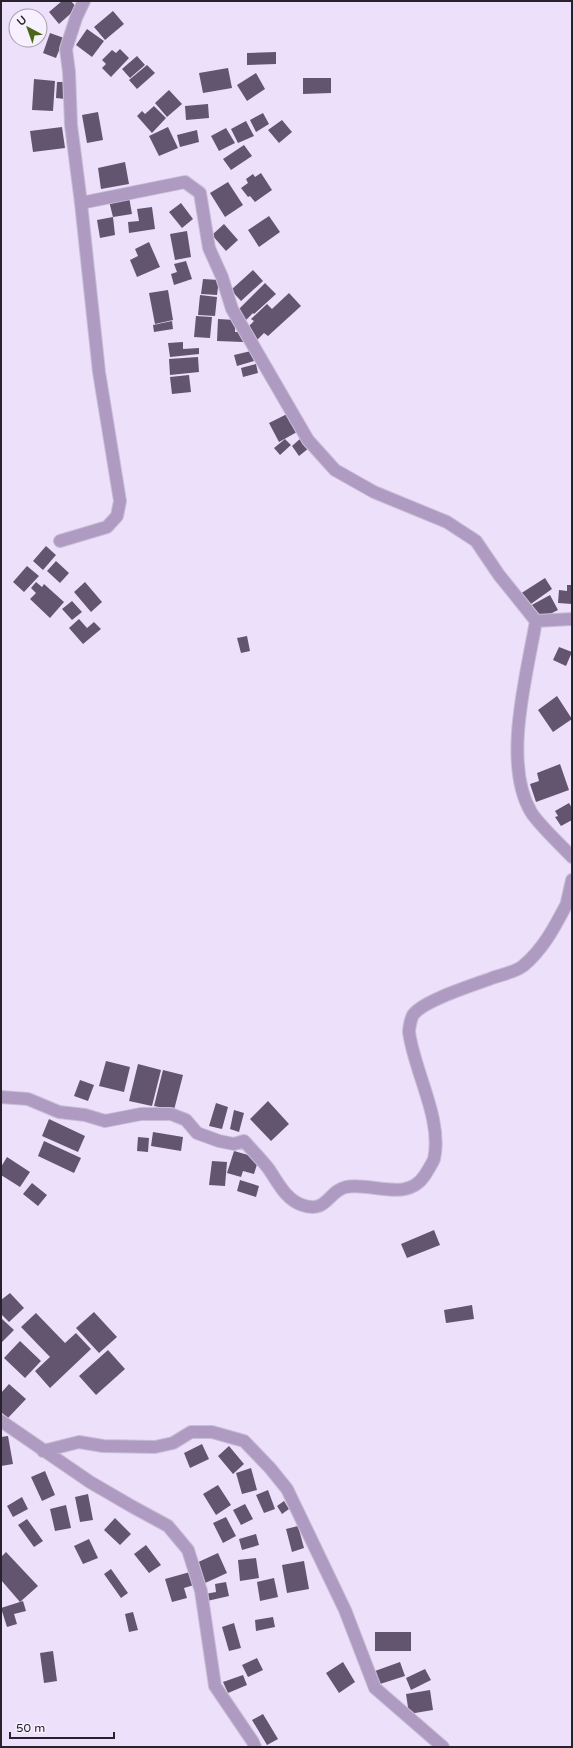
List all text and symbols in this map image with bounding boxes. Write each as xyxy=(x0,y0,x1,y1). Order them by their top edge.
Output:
north arrow xyxy=(8,8,48,48)
text: U xyxy=(14,13,29,28)
scale bar xyxy=(10,1714,114,1740)
text: 50 m xyxy=(16,1721,45,1735)

